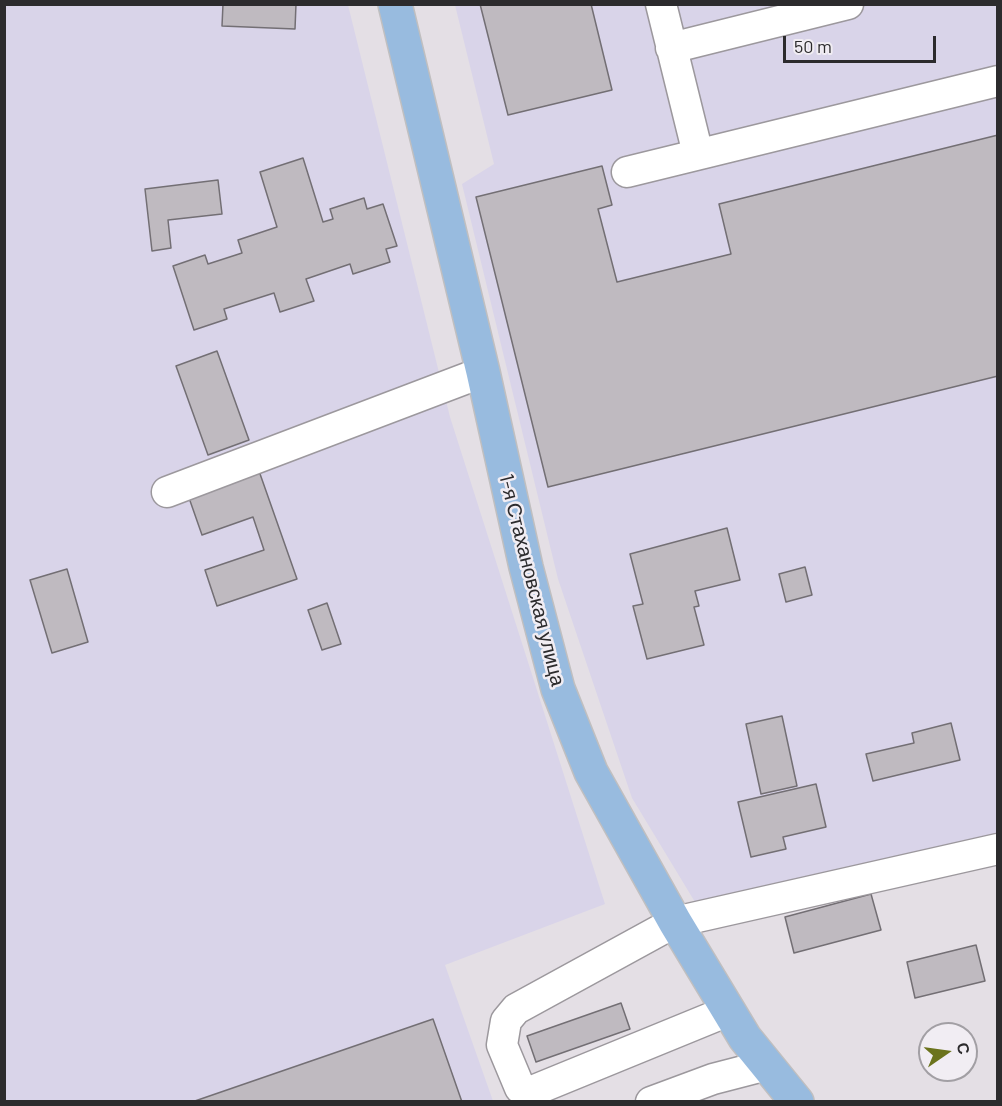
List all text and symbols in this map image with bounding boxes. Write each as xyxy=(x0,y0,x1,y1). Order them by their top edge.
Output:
scale bar xyxy=(786,24,939,62)
text: 50 m xyxy=(794,35,832,57)
street label: 1-я Стахановская улица xyxy=(494,471,570,689)
north arrow xyxy=(918,1022,978,1082)
text: С xyxy=(954,1041,975,1056)

